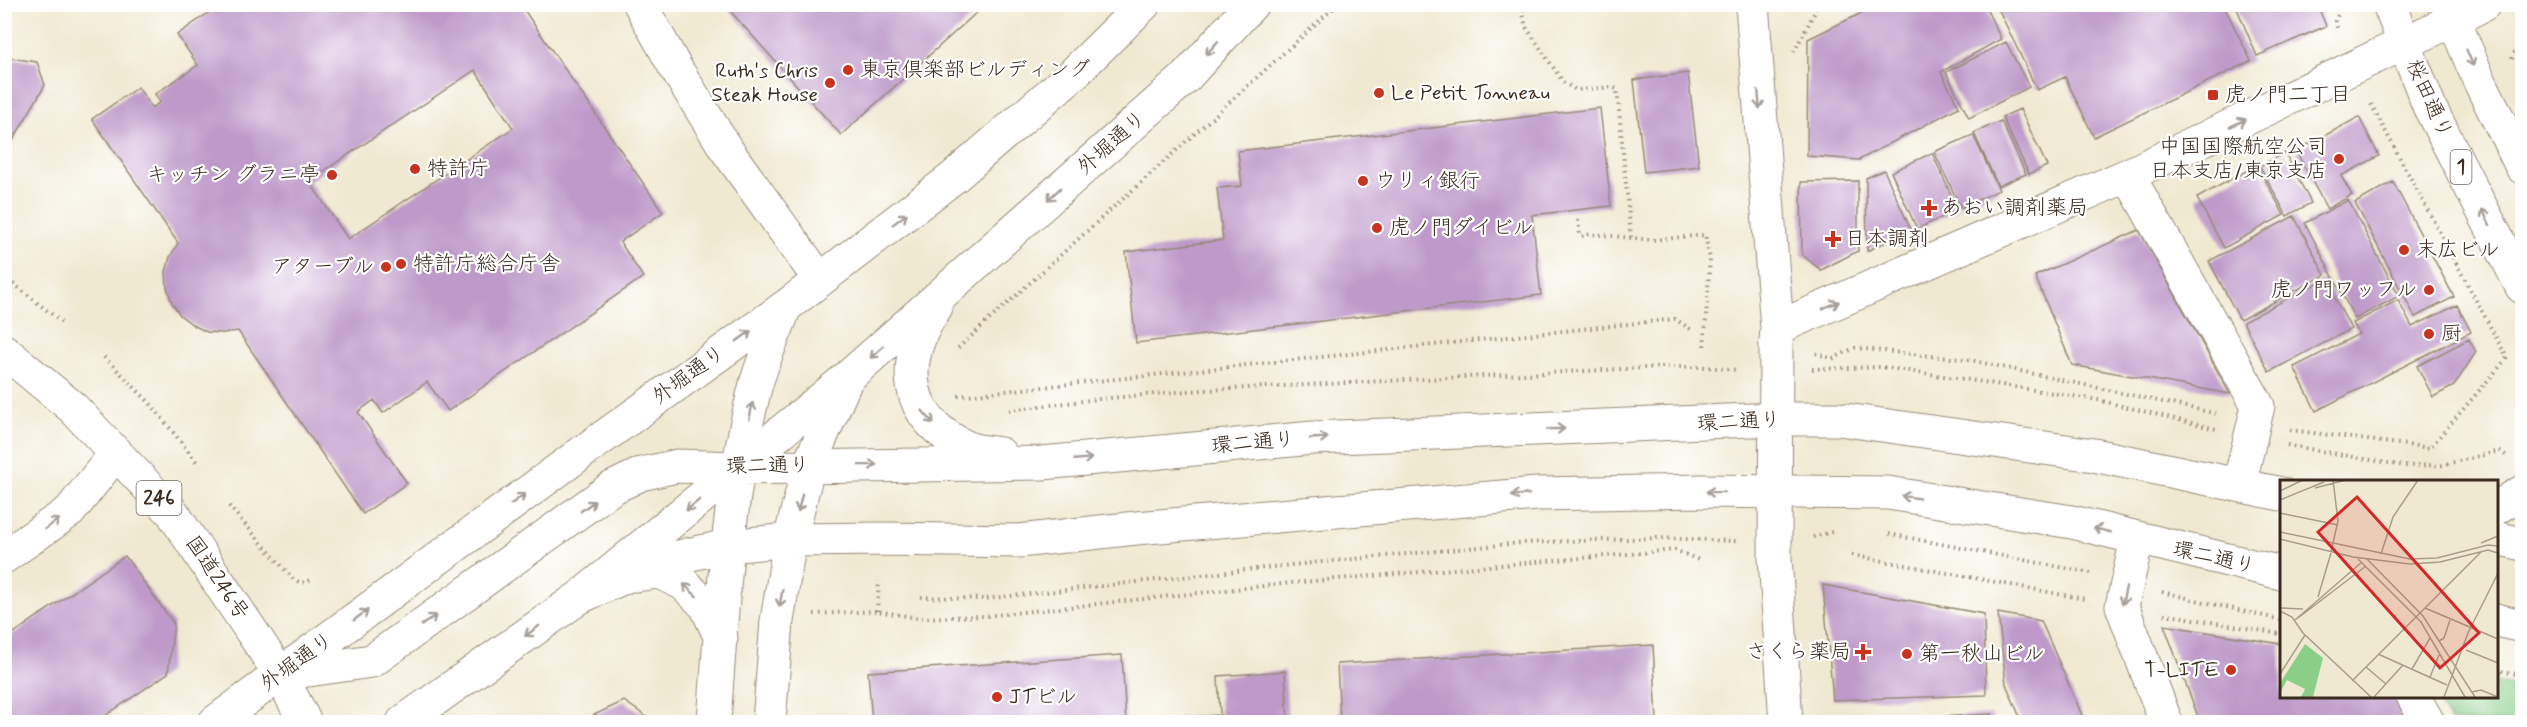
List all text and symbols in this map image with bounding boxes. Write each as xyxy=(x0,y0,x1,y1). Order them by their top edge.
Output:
one-way arrow xyxy=(1205,40,1219,55)
one-way arrow xyxy=(2465,49,2476,67)
street label: 桜田通り xyxy=(2399,55,2459,143)
place label: 東京倶楽部ビルディング xyxy=(860,56,1091,84)
place label: Ruth's Chris Steak House xyxy=(711,57,818,109)
marker: 東京倶楽部ビルディング xyxy=(841,63,855,77)
marker: Ruth's Chris Steak House xyxy=(823,76,837,90)
place label: Le Petit Tonneau xyxy=(1391,79,1550,107)
place label: 虎ノ門二丁目 xyxy=(2225,81,2351,109)
marker: Le Petit Tonneau xyxy=(1372,86,1386,100)
marker: 虎ノ門二丁目 xyxy=(2206,88,2220,102)
one-way arrow xyxy=(1754,89,1765,109)
street label: 外堀通り xyxy=(1071,104,1153,182)
one-way arrow xyxy=(2228,117,2246,129)
place label: 中国国際航空公司 日本支店/東京支店 xyxy=(2150,133,2327,185)
road number: 1 xyxy=(2450,150,2472,184)
marker: 中国国際航空公司 日本支店/東京支店 xyxy=(2332,152,2346,166)
place label: 特許庁 xyxy=(427,155,490,183)
place label: キッチン グラニ亭 xyxy=(146,161,320,189)
marker: 特許庁 xyxy=(408,162,422,176)
place label: ウリィ銀行 xyxy=(1375,167,1480,195)
marker: キッチン グラニ亭 xyxy=(325,168,339,182)
marker: ウリィ銀行 xyxy=(1356,174,1370,188)
one-way arrow xyxy=(1046,188,1062,201)
place label: あおい調剤薬局 xyxy=(1941,194,2088,222)
marker: あおい調剤薬局 xyxy=(1922,201,1936,215)
one-way arrow xyxy=(2480,208,2491,226)
one-way arrow xyxy=(892,212,908,225)
place label: 虎ノ門ダイビル xyxy=(1389,214,1533,242)
marker: 虎ノ門ダイビル xyxy=(1370,221,1384,235)
place label: 日本調剤 xyxy=(1845,225,1929,253)
marker: 日本調剤 xyxy=(1826,232,1840,246)
place label: 末広ビル xyxy=(2416,236,2500,264)
marker: 末広ビル xyxy=(2397,243,2411,257)
place label: 特許庁総合庁舎 xyxy=(413,250,560,278)
place label: アターブル xyxy=(272,253,374,281)
marker: 特許庁総合庁舎 xyxy=(394,257,408,271)
marker: アターブル xyxy=(379,260,393,274)
place label: 虎ノ門ワッフル xyxy=(2271,276,2417,304)
marker: 虎ノ門ワッフル xyxy=(2422,283,2436,297)
one-way arrow xyxy=(1822,299,1840,310)
place label: 厨 xyxy=(2441,320,2462,348)
marker: 厨 xyxy=(2422,327,2436,341)
one-way arrow xyxy=(736,330,752,342)
street label: 外堀通り xyxy=(647,339,731,411)
one-way arrow xyxy=(870,345,885,359)
one-way arrow xyxy=(745,402,757,421)
street label: 環二通り xyxy=(1696,406,1782,438)
one-way arrow xyxy=(921,409,935,424)
one-way arrow xyxy=(1546,423,1566,434)
street label: 環二通り xyxy=(1210,425,1296,461)
one-way arrow xyxy=(1309,432,1329,443)
street label: 環二通り xyxy=(726,451,810,481)
one-way arrow xyxy=(1073,453,1093,464)
one-way arrow xyxy=(857,459,877,471)
inset map xyxy=(2280,480,2497,697)
road number: 246 xyxy=(136,481,182,515)
one-way arrow xyxy=(1705,486,1725,497)
one-way arrow xyxy=(1511,490,1530,501)
one-way arrow xyxy=(1900,491,1920,502)
one-way arrow xyxy=(510,493,526,505)
one-way arrow xyxy=(793,493,805,512)
one-way arrow xyxy=(686,499,702,512)
one-way arrow xyxy=(579,500,595,512)
one-way arrow xyxy=(44,518,60,530)
one-way arrow xyxy=(2093,523,2112,535)
street label: 国道246号 xyxy=(179,530,255,626)
street label: 環二通り xyxy=(2170,535,2258,581)
one-way arrow xyxy=(683,583,698,597)
one-way arrow xyxy=(2118,586,2129,605)
one-way arrow xyxy=(775,588,786,607)
one-way arrow xyxy=(353,609,369,621)
one-way arrow xyxy=(421,614,437,626)
one-way arrow xyxy=(525,625,541,637)
street label: 外堀通り xyxy=(255,626,339,698)
place label: さくら薬局 xyxy=(1746,638,1851,666)
place label: 第一秋山ビル xyxy=(1919,640,2045,668)
marker: さくら薬局 xyxy=(1856,645,1870,659)
marker: 第一秋山ビル xyxy=(1900,647,1914,661)
place label: T-LITE xyxy=(2144,656,2219,684)
marker: T-LITE xyxy=(2224,663,2238,677)
place label: JTビル xyxy=(1009,683,1077,711)
marker: JTビル xyxy=(990,690,1004,704)

